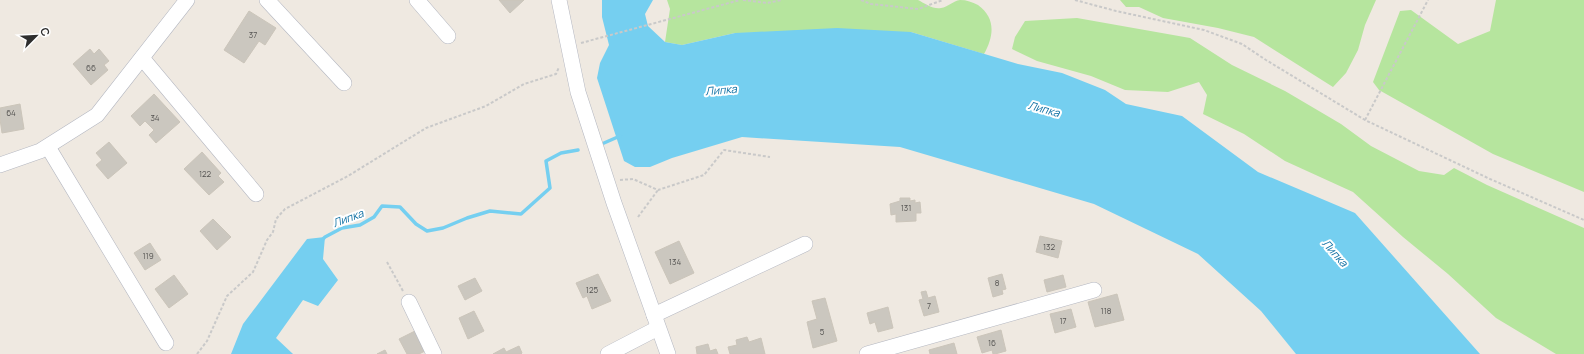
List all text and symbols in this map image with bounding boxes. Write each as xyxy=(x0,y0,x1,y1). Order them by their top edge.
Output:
north arrow xyxy=(16,16,56,56)
text: С xyxy=(37,25,54,38)
house number: 37 xyxy=(249,29,257,40)
house number: 66 xyxy=(86,62,96,73)
water label: Липка xyxy=(704,81,738,98)
water label: Липка xyxy=(1027,97,1062,120)
house number: 64 xyxy=(6,107,16,118)
house number: 34 xyxy=(150,112,160,123)
house number: 122 xyxy=(199,168,212,179)
house number: 131 xyxy=(901,202,911,213)
water label: Липка xyxy=(330,205,366,230)
water label: Липка xyxy=(1319,236,1352,270)
house number: 132 xyxy=(1043,241,1055,252)
house number: 119 xyxy=(142,250,154,261)
house number: 134 xyxy=(669,256,681,267)
house number: 8 xyxy=(995,277,1000,288)
house number: 125 xyxy=(586,284,599,295)
house number: 7 xyxy=(927,300,931,311)
house number: 118 xyxy=(1101,305,1112,316)
house number: 17 xyxy=(1059,315,1067,326)
house number: 5 xyxy=(820,326,825,337)
house number: 16 xyxy=(988,337,996,348)

